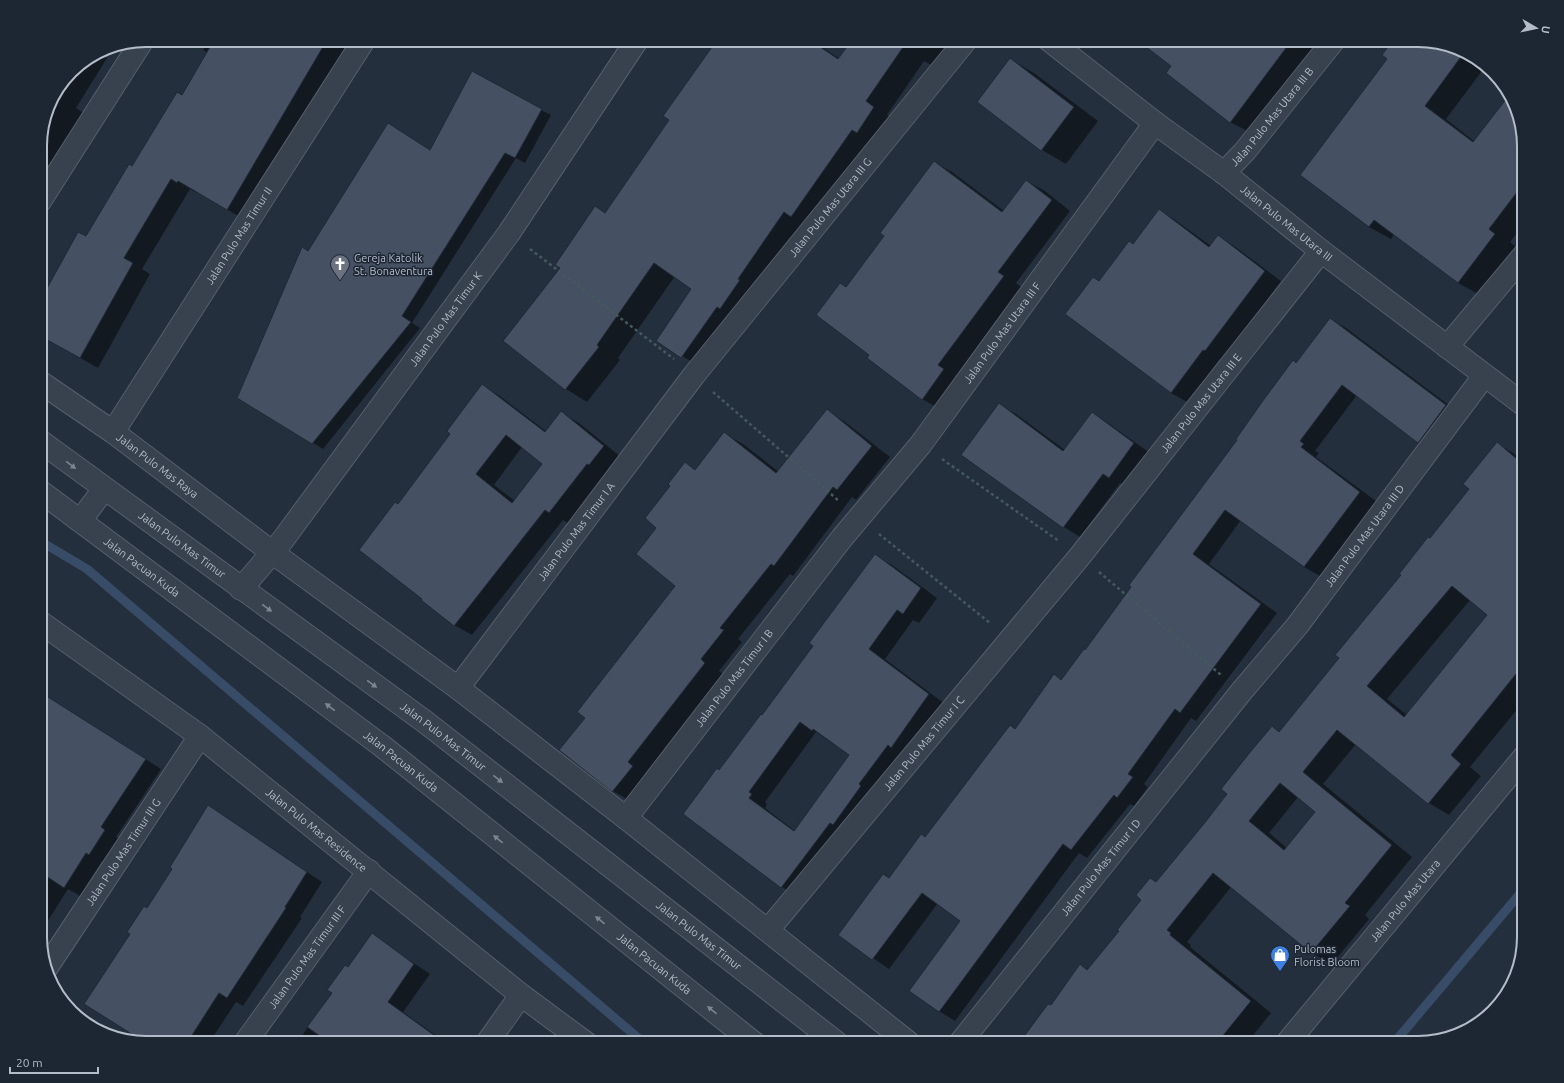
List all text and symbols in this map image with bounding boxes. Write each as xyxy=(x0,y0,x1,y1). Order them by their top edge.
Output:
north arrow xyxy=(1516,8,1556,48)
text: U xyxy=(1539,25,1552,34)
street label: Jalan Pulo Mas Utara III B xyxy=(1228,65,1316,168)
street label: Jalan Pulo Mas Utara III G xyxy=(786,155,874,259)
street label: Jalan Pulo Mas Utara III xyxy=(1238,183,1335,263)
street label: Jalan Pulo Mas Timur II xyxy=(203,185,274,287)
place label: Gereja Katolik St. Bonaventura xyxy=(354,252,433,277)
church icon: Gereja Katolik St. Bonaventura xyxy=(329,253,351,281)
street label: Jalan Pulo Mas Timur K xyxy=(407,269,484,368)
street label: Jalan Pulo Mas Utara III F xyxy=(961,280,1043,386)
street label: Jalan Pulo Mas Utara III E xyxy=(1158,351,1244,455)
street label: Jalan Pulo Mas Raya xyxy=(114,431,200,500)
one-way arrow xyxy=(66,460,77,469)
street label: Jalan Pulo Mas Timur I A xyxy=(535,479,617,583)
street label: Jalan Pulo Mas Utara III D xyxy=(1323,482,1407,589)
street label: Jalan Pulo Mas Timur xyxy=(136,509,229,581)
street label: Jalan Pacuan Kuda xyxy=(102,535,182,599)
one-way arrow xyxy=(261,603,272,612)
street label: Jalan Pulo Mas Timur I B xyxy=(693,627,775,729)
one-way arrow xyxy=(367,680,377,688)
street label: Jalan Pulo Mas Timur I C xyxy=(881,694,967,793)
street label: Jalan Pulo Mas Timur xyxy=(398,700,489,774)
one-way arrow xyxy=(324,703,335,711)
street label: Jalan Pacuan Kuda xyxy=(361,728,441,794)
one-way arrow xyxy=(493,775,504,783)
street label: Jalan Pulo Mas Residence xyxy=(264,786,369,874)
street label: Jalan Pulo Mas Timur III G xyxy=(84,796,163,908)
street label: Jalan Pulo Mas Timur I D xyxy=(1058,816,1143,918)
one-way arrow xyxy=(493,834,504,843)
street label: Jalan Pulo Mas Utara xyxy=(1368,857,1443,944)
street label: Jalan Pulo Mas Timur xyxy=(654,899,745,973)
street label: Jalan Pulo Mas Timur III F xyxy=(266,903,348,1011)
one-way arrow xyxy=(594,916,605,924)
street label: Jalan Pacuan Kuda xyxy=(615,930,694,997)
place label: Pulomas Florist Bloom xyxy=(1294,943,1360,968)
shop icon: Pulomas Florist Bloom xyxy=(1269,944,1291,972)
one-way arrow xyxy=(707,1005,718,1014)
scale bar xyxy=(10,1049,98,1075)
text: 20 m xyxy=(16,1056,43,1069)

